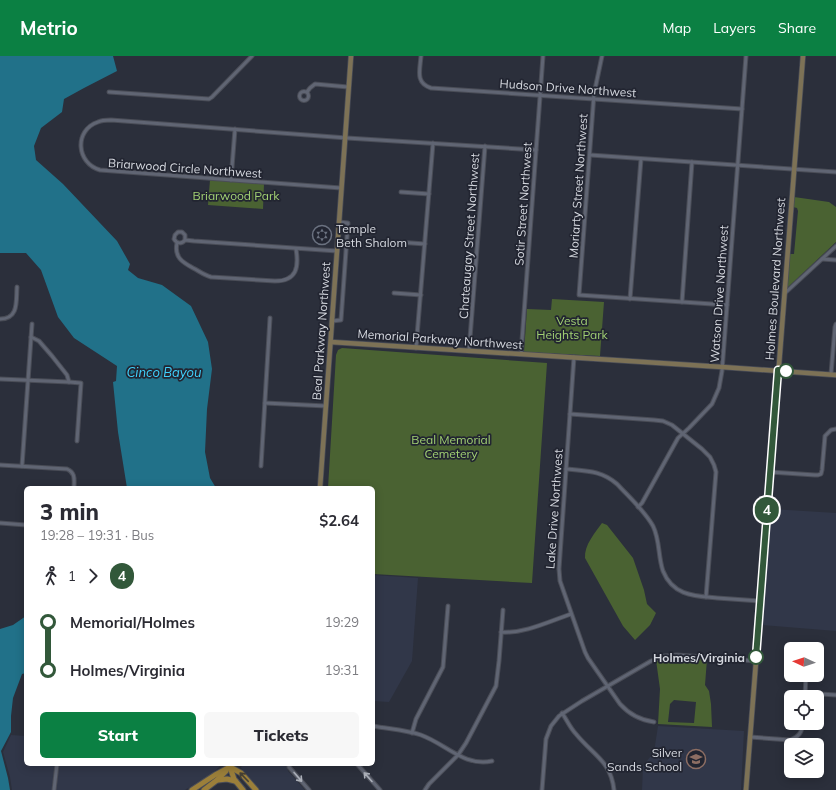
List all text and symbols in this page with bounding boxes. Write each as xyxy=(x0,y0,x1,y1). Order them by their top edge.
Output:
text: Metrio xyxy=(20,16,78,40)
text: Map xyxy=(662,19,691,37)
text: Layers xyxy=(713,19,756,37)
text: Share xyxy=(778,19,816,37)
street label: Hudson Drive Northwest xyxy=(499,76,637,100)
street label: Moriarty Street Northwest xyxy=(565,113,591,259)
street label: Sotir Street Northwest xyxy=(511,142,535,266)
street label: Chateaugay Street Northwest xyxy=(456,153,482,319)
street label: Briarwood Circle Northwest xyxy=(108,155,262,181)
park label: Briarwood Park xyxy=(193,188,280,203)
street label: Holmes Boulevard Northwest xyxy=(762,197,788,361)
place label: Temple Beth Shalom xyxy=(336,221,407,250)
synagogue icon: Temple Beth Shalom xyxy=(311,224,333,246)
street label: Watson Drive Northwest xyxy=(707,225,731,363)
street label: Beal Parkway Northwest xyxy=(309,261,333,401)
park label: Vesta Heights Park xyxy=(536,313,609,342)
street label: Memorial Parkway Northwest xyxy=(357,326,523,352)
unlabelled marker xyxy=(778,363,794,379)
water label: Cinco Bayou xyxy=(126,364,202,380)
park label: Beal Memorial Cemetery xyxy=(411,432,491,461)
street label: Lake Drive Northwest xyxy=(542,449,566,569)
line badge: 4 xyxy=(754,497,780,523)
text: 3 min xyxy=(40,498,99,526)
text: 4 xyxy=(763,501,771,519)
text: $2.64 xyxy=(319,511,359,530)
text: 19:28 – 19:31 · Bus xyxy=(40,527,154,543)
icon: walk xyxy=(40,565,62,587)
icon: forward xyxy=(82,565,104,587)
text: 4 xyxy=(118,567,126,585)
text: 1 xyxy=(68,568,76,584)
text: Memorial/Holmes xyxy=(70,613,195,632)
text: 19:29 xyxy=(325,614,359,630)
north arrow xyxy=(784,642,824,682)
map controls xyxy=(784,642,824,778)
marker: Holmes/Virginia xyxy=(748,649,764,665)
place label: Holmes/Virginia xyxy=(653,650,745,665)
text: Holmes/Virginia xyxy=(70,661,185,680)
text: 19:31 xyxy=(325,662,359,678)
button: locate xyxy=(784,690,824,730)
button: Start xyxy=(40,712,196,758)
button: Tickets xyxy=(204,712,359,758)
button: layers xyxy=(784,738,824,778)
place label: Silver Sands School xyxy=(607,745,683,774)
school or university icon: Silver Sands School xyxy=(685,748,707,770)
one-way arrow xyxy=(239,772,249,782)
one-way arrow xyxy=(294,772,303,783)
one-way arrow xyxy=(364,772,373,782)

